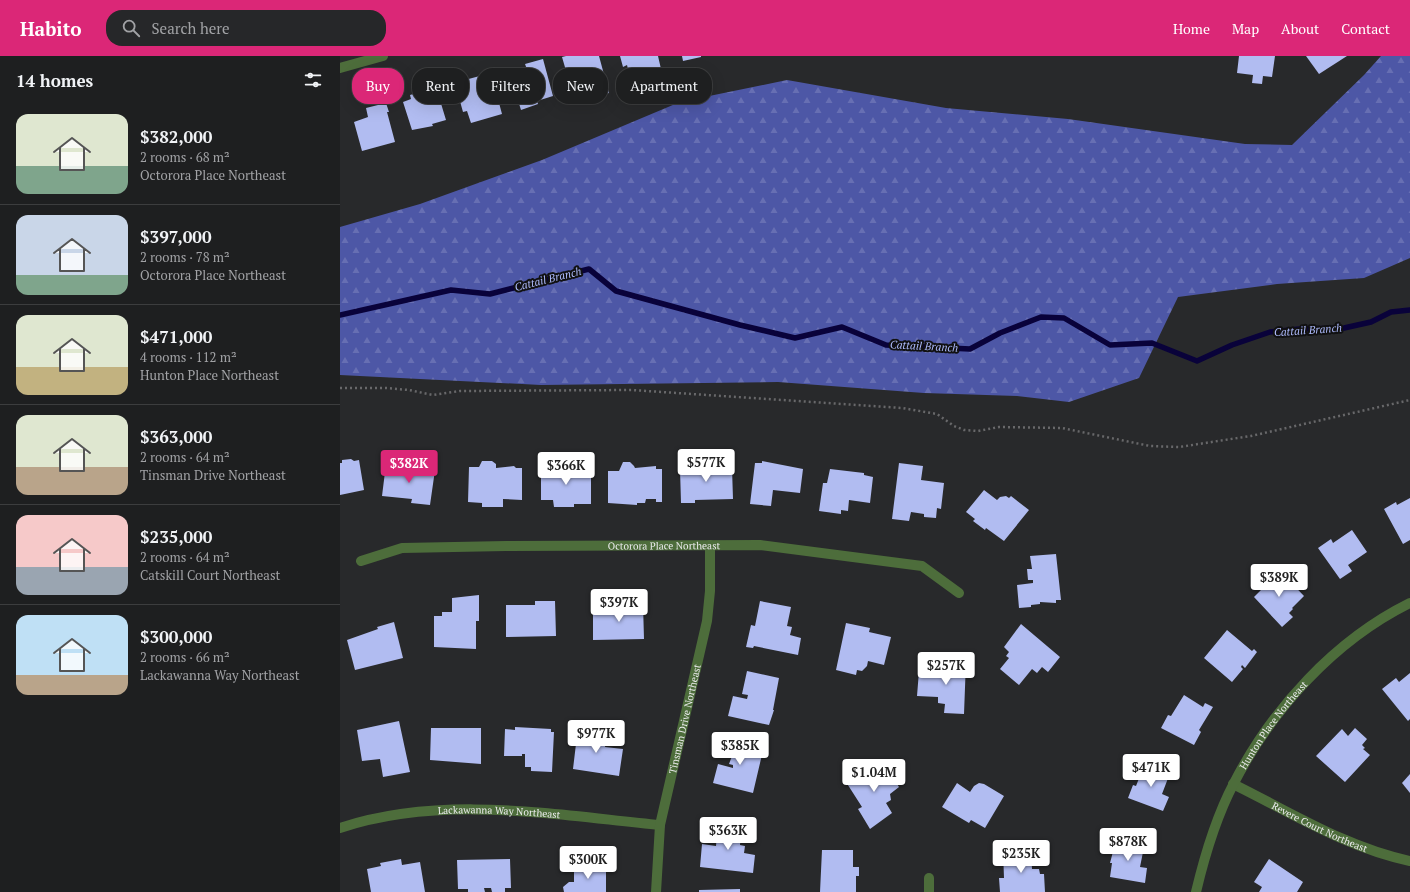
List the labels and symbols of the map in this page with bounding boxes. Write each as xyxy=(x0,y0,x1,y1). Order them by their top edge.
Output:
water label: Cattail Branch xyxy=(513,264,583,294)
water label: Cattail Branch xyxy=(1273,321,1343,339)
water label: Cattail Branch xyxy=(890,337,958,355)
pin: $577K xyxy=(678,449,734,483)
pin: $382K xyxy=(381,450,437,484)
pin: $366K xyxy=(538,452,594,486)
street label: Octorora Place Northeast xyxy=(608,539,721,552)
pin: $389K xyxy=(1251,564,1307,598)
pin: $397K xyxy=(591,589,647,623)
pin: $257K xyxy=(918,652,974,686)
street label: Tinsman Drive Northeast xyxy=(665,662,703,775)
street label: Hunton Place Northeast xyxy=(1236,678,1310,772)
pin: $977K xyxy=(568,720,624,754)
pin: $385K xyxy=(712,732,768,766)
pin: $471K xyxy=(1123,754,1179,788)
pin: $1.04M xyxy=(841,759,907,793)
street label: Revere Court Northeast xyxy=(1270,799,1370,855)
street label: Lackawanna Way Northeast xyxy=(437,803,561,821)
pin: $363K xyxy=(700,817,756,851)
pin: $878K xyxy=(1100,828,1156,862)
pin: $235K xyxy=(993,840,1049,874)
pin: $300K xyxy=(560,846,616,880)

